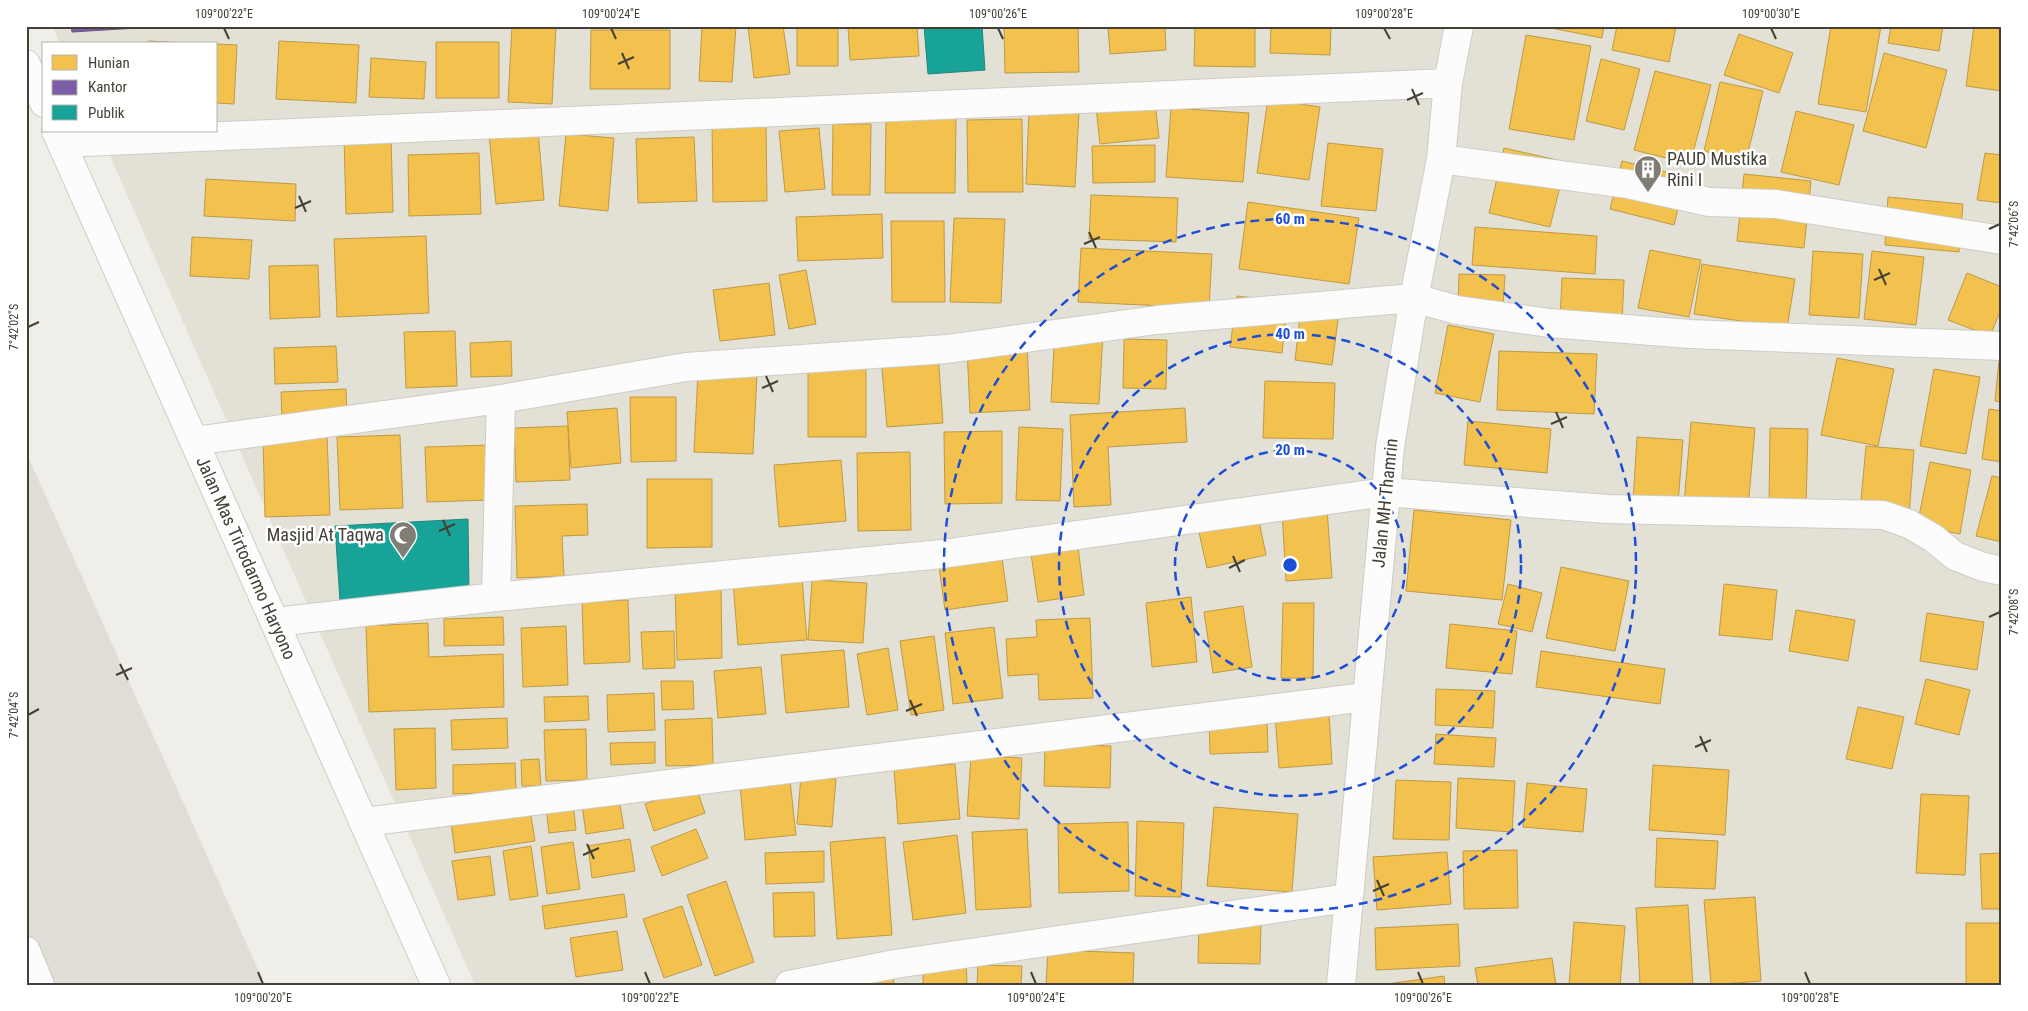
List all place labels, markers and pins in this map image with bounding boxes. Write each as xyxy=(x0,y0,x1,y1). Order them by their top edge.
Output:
place label: PAUD Mustika Rini I xyxy=(1667,148,1767,190)
building icon: PAUD Mustika Rini I xyxy=(1633,154,1663,193)
mosque icon: Masjid At Taqwa xyxy=(388,520,418,559)
place label: Masjid At Taqwa xyxy=(267,524,384,545)
centre of rings xyxy=(1281,556,1299,574)

